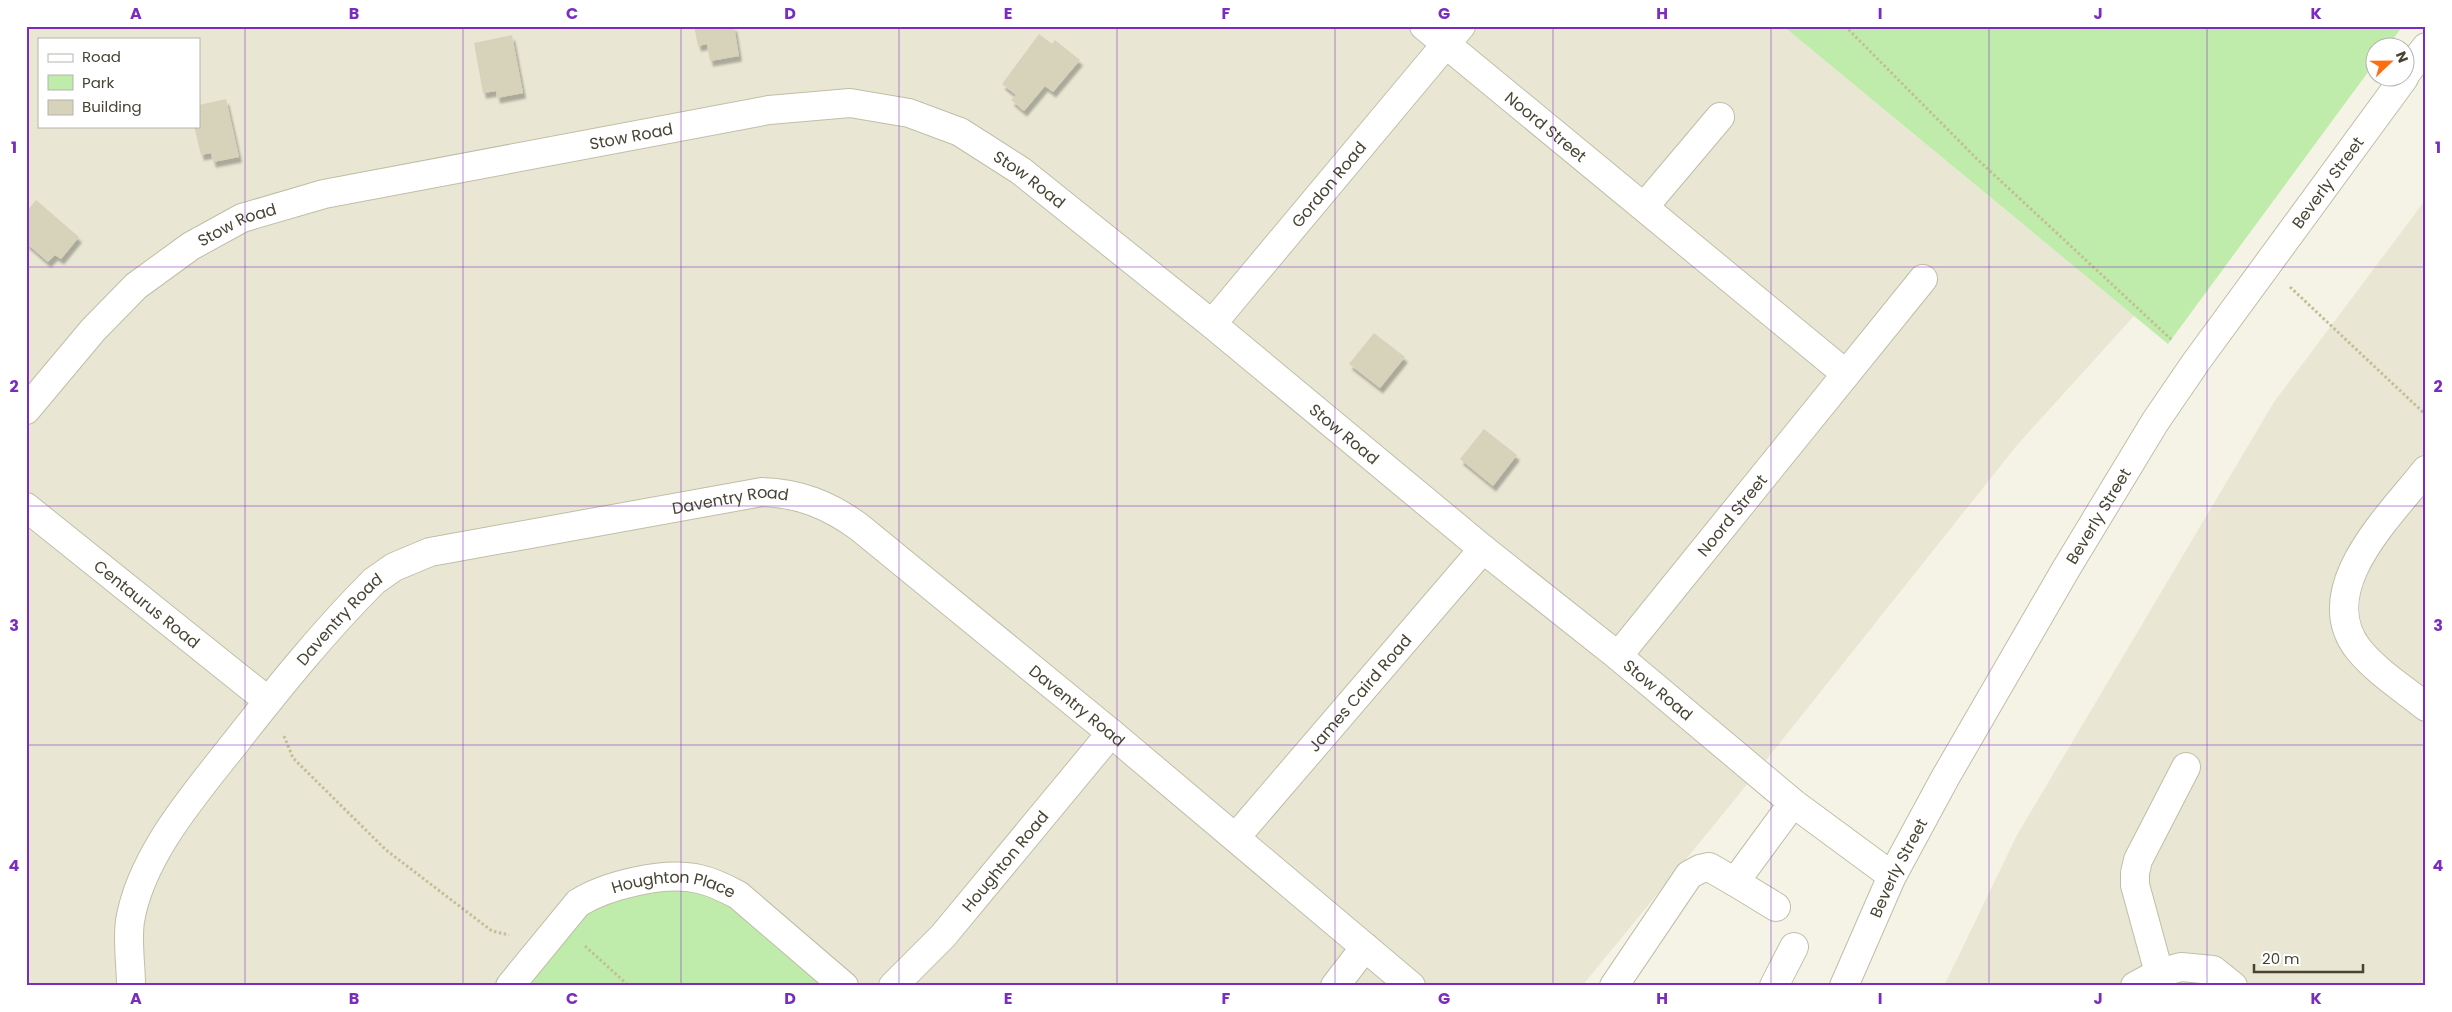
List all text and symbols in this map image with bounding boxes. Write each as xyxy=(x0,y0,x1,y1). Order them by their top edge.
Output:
text: A xyxy=(130,2,142,25)
text: B xyxy=(349,2,359,25)
text: C xyxy=(566,2,578,25)
text: D xyxy=(784,2,796,25)
text: E xyxy=(1004,2,1012,25)
text: F xyxy=(1222,2,1231,25)
text: G xyxy=(1438,2,1450,25)
text: H xyxy=(1656,2,1668,25)
text: I xyxy=(1878,2,1882,25)
text: J xyxy=(2093,2,2103,25)
text: K xyxy=(2310,2,2322,25)
legend xyxy=(38,38,200,128)
north arrow xyxy=(2364,38,2414,88)
text: Road xyxy=(82,46,121,67)
text: N xyxy=(2391,49,2413,66)
text: Park xyxy=(82,72,114,93)
street label: Noord Street xyxy=(1500,86,1592,167)
text: Building xyxy=(82,96,142,117)
street label: Stow Road xyxy=(587,117,675,155)
street label: Beverly Street xyxy=(2286,132,2369,233)
text: 1 xyxy=(11,136,17,159)
street label: Gordon Road xyxy=(1286,136,1371,232)
text: 1 xyxy=(2435,136,2441,159)
street label: Stow Road xyxy=(989,145,1070,214)
street label: Stow Road xyxy=(193,197,279,252)
text: 2 xyxy=(9,375,19,398)
text: 2 xyxy=(2433,375,2443,398)
street label: Stow Road xyxy=(1304,398,1384,470)
street label: Beverly Street xyxy=(2060,463,2136,568)
street label: Noord Street xyxy=(1692,469,1772,561)
street label: Daventry Road xyxy=(670,480,790,520)
street label: Centaurus Road xyxy=(89,554,205,654)
street label: Daventry Road xyxy=(291,567,387,670)
text: 3 xyxy=(9,614,19,637)
text: 3 xyxy=(2433,614,2443,637)
street label: James Caird Road xyxy=(1303,629,1417,757)
street label: Stow Road xyxy=(1618,654,1698,726)
street label: Daventry Road xyxy=(1024,659,1130,752)
street label: Houghton Road xyxy=(956,806,1054,916)
street label: Beverly Street xyxy=(1864,814,1933,921)
text: 4 xyxy=(9,854,20,877)
text: 4 xyxy=(2433,854,2444,877)
street label: Houghton Place xyxy=(609,865,740,903)
scale bar xyxy=(2254,942,2363,974)
text: 20 m xyxy=(2262,948,2300,969)
text: A xyxy=(130,987,142,1010)
text: B xyxy=(349,987,359,1010)
text: C xyxy=(566,987,578,1010)
text: D xyxy=(784,987,796,1010)
text: E xyxy=(1004,987,1012,1010)
text: F xyxy=(1222,987,1231,1010)
text: G xyxy=(1438,987,1450,1010)
text: H xyxy=(1656,987,1668,1010)
text: I xyxy=(1878,987,1882,1010)
text: J xyxy=(2093,987,2103,1010)
text: K xyxy=(2310,987,2322,1010)

